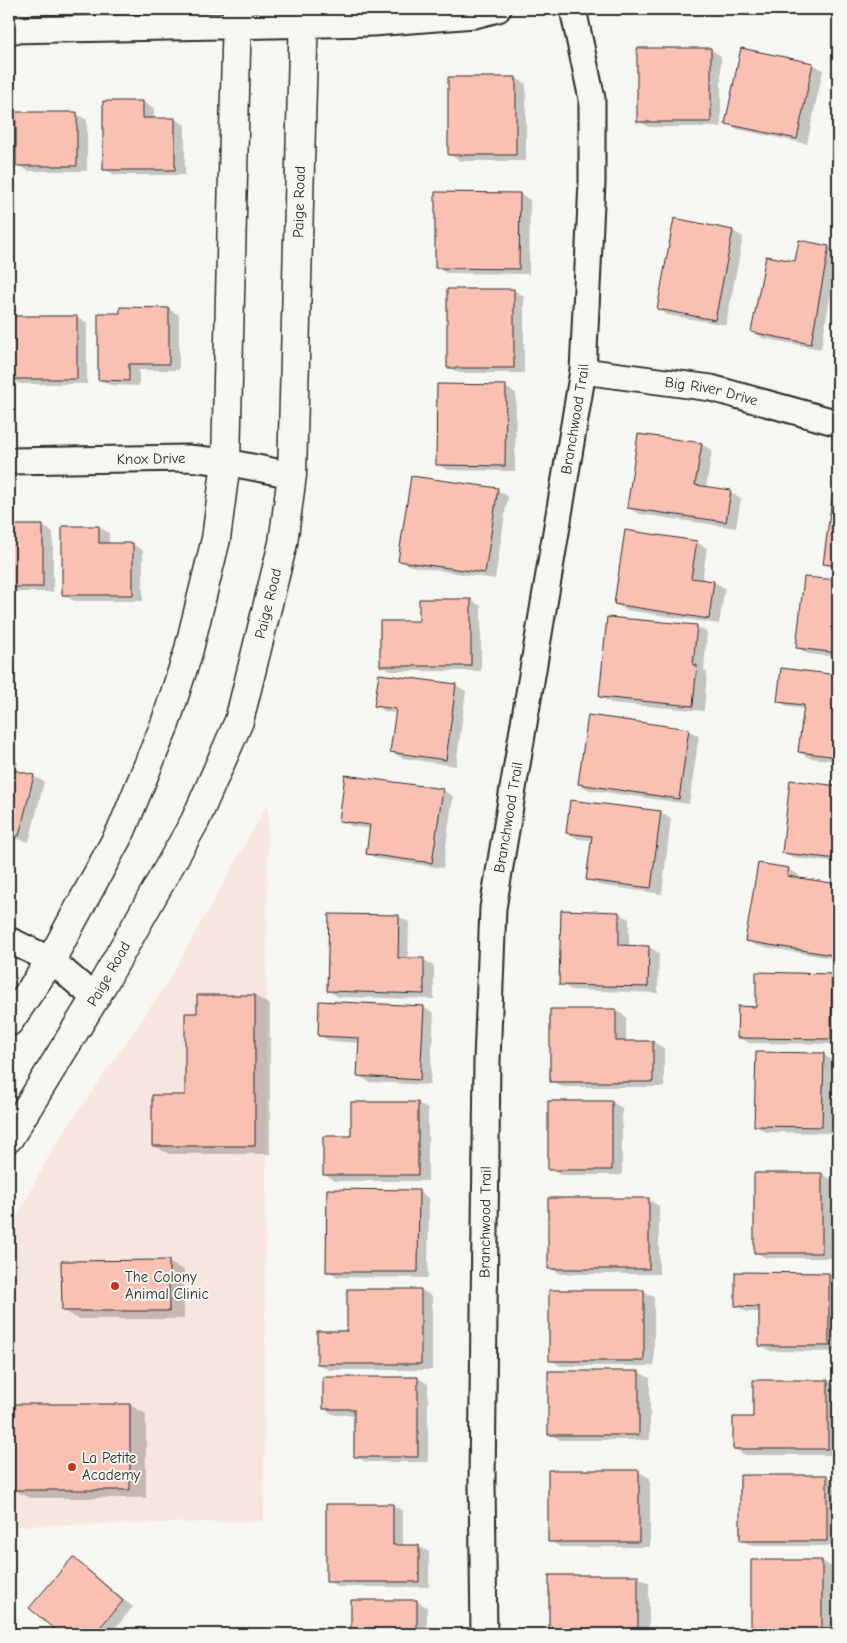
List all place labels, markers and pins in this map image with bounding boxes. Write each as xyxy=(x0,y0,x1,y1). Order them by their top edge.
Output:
place label: The Colony Animal Clinic xyxy=(125,1268,209,1303)
marker: The Colony Animal Clinic xyxy=(109,1280,121,1292)
place label: La Petite Academy xyxy=(82,1449,141,1484)
marker: La Petite Academy xyxy=(66,1461,78,1473)

